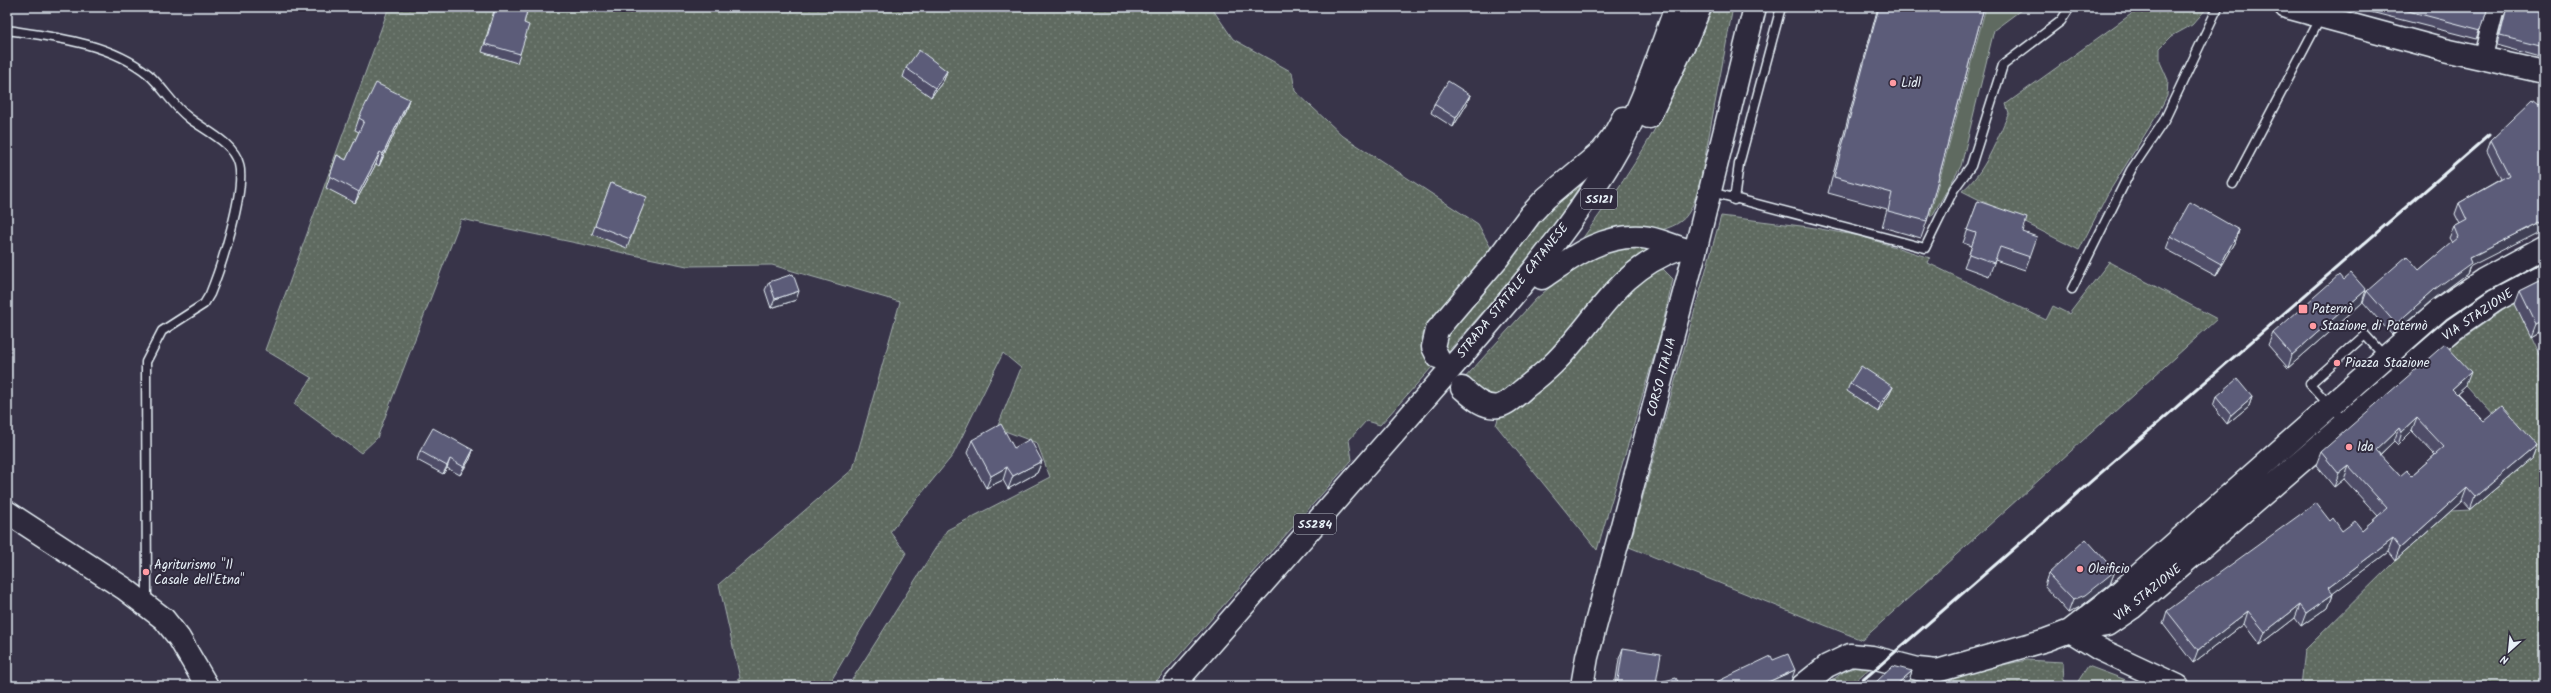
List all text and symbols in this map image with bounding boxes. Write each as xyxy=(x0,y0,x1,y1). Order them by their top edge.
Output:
place label: Lidl xyxy=(1901,73,1921,94)
marker: Lidl xyxy=(1888,78,1898,88)
road number: SS121 xyxy=(1581,189,1617,209)
street label: STRADA STATALE CATANESE xyxy=(1452,218,1575,363)
street label: VIA STAZIONE xyxy=(2438,283,2518,347)
place label: Paternò xyxy=(2312,299,2353,320)
marker: Paternò xyxy=(2297,303,2309,315)
place label: Stazione di Paternò xyxy=(2321,316,2428,337)
marker: Stazione di Paternò xyxy=(2308,321,2318,331)
street label: CORSO ITALIA xyxy=(1641,335,1683,419)
place label: Piazza Stazione xyxy=(2345,353,2430,374)
marker: Piazza Stazione xyxy=(2332,358,2342,368)
place label: Ida xyxy=(2357,437,2374,458)
marker: Ida xyxy=(2344,442,2354,452)
road number: SS284 xyxy=(1294,514,1336,534)
place label: Agriturismo "Il Casale dell'Etna" xyxy=(154,555,245,591)
place label: Oleificio xyxy=(2088,559,2130,580)
street label: VIA STAZIONE xyxy=(2109,559,2187,627)
marker: Oleificio xyxy=(2075,564,2085,574)
marker: Agriturismo "Il Casale dell'Etna" xyxy=(141,567,151,577)
north arrow xyxy=(2489,631,2529,671)
text: N xyxy=(2498,649,2512,669)

